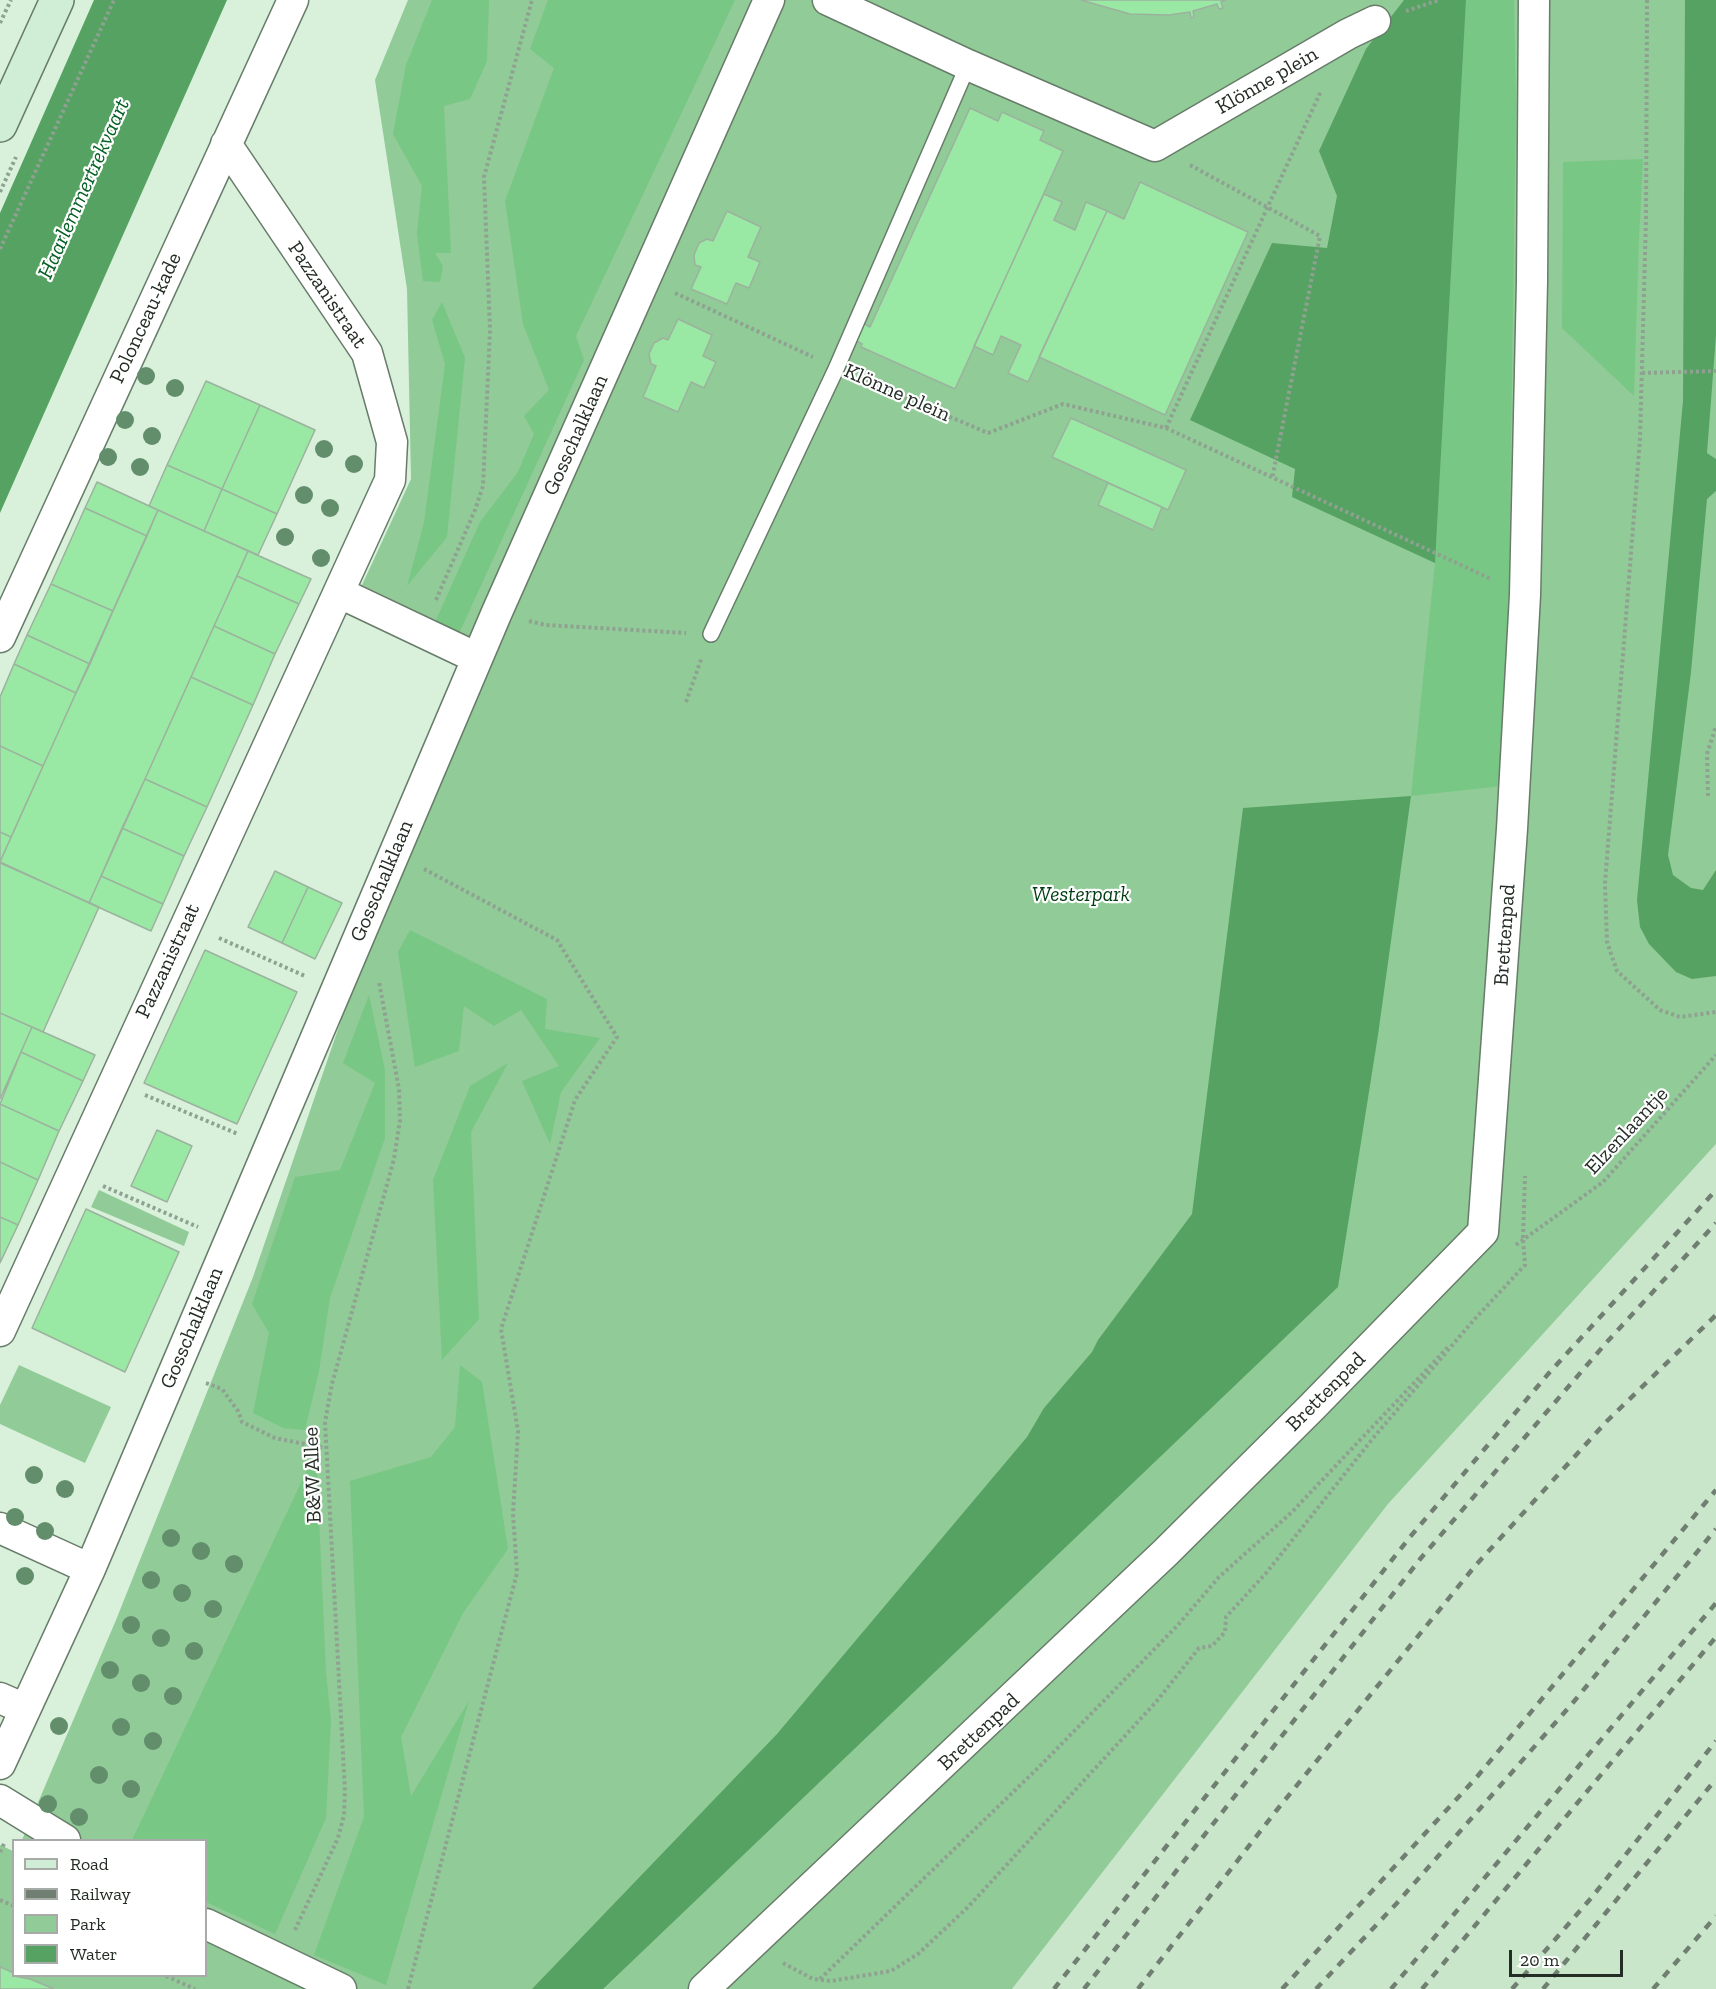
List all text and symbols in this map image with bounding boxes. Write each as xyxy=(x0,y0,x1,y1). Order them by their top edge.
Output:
street label: Klönne plein xyxy=(1212,42,1322,120)
water label: Haarlemmertrekvaart xyxy=(32,95,136,283)
street label: Pazzanistraat xyxy=(282,237,372,353)
street label: Polonceau-kade xyxy=(105,249,187,387)
street label: Klönne plein xyxy=(840,358,954,428)
street label: Gosschalklaan xyxy=(538,371,614,499)
street label: Gosschalklaan xyxy=(345,816,419,946)
park label: Westerpark xyxy=(1032,882,1130,908)
street label: Brettenpad xyxy=(1489,883,1521,987)
street label: Pazzanistraat xyxy=(130,900,206,1022)
street label: Elzenlaantje xyxy=(1580,1082,1674,1180)
street label: Gosschalklaan xyxy=(155,1263,229,1393)
street label: Brettenpad xyxy=(1281,1347,1371,1437)
street label: B&W Allee xyxy=(299,1426,327,1524)
street label: Brettenpad xyxy=(933,1688,1025,1776)
legend xyxy=(12,1839,207,1977)
text: Road xyxy=(70,1853,109,1875)
text: Railway xyxy=(70,1883,131,1905)
text: Park xyxy=(70,1913,106,1935)
scale bar xyxy=(1512,1938,1626,1976)
text: Water xyxy=(70,1943,117,1965)
text: 20 m xyxy=(1520,1949,1559,1971)

